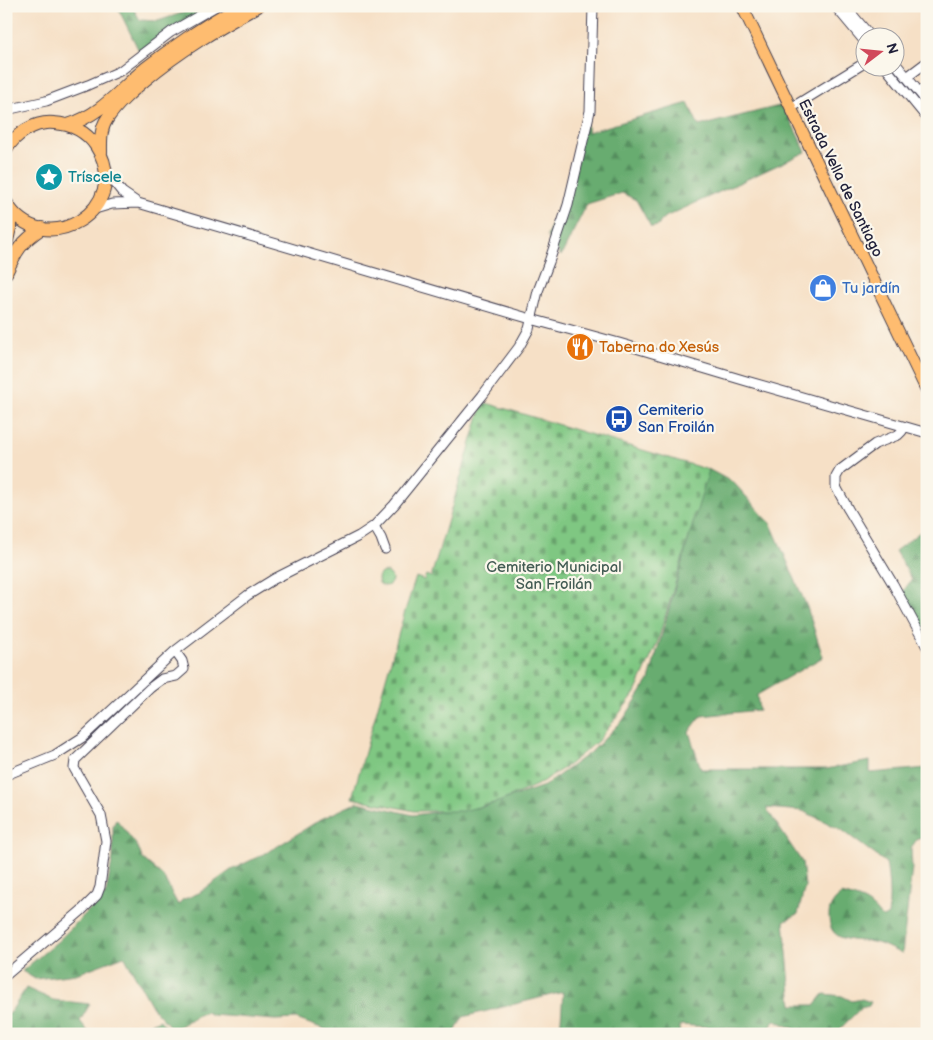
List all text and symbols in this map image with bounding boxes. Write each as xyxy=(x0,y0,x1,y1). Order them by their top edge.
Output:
north arrow xyxy=(856,28,906,78)
text: N xyxy=(882,41,902,56)
street label: Estrada Vella de Santiago xyxy=(794,96,887,260)
place icon: Tríscele xyxy=(34,162,64,192)
place label: Tríscele xyxy=(68,168,122,187)
shop icon: Tu jardín xyxy=(808,273,838,303)
place label: Tu jardín xyxy=(842,279,900,298)
restaurant icon: Taberna do Xesús xyxy=(565,332,595,362)
place label: Taberna do Xesús xyxy=(599,338,720,357)
place label: Cemiterio San Froilán xyxy=(638,401,714,437)
bus stop icon: Cemiterio San Froilán xyxy=(604,404,634,434)
park label: Cemiterio Municipal San Froilán xyxy=(486,558,622,594)

